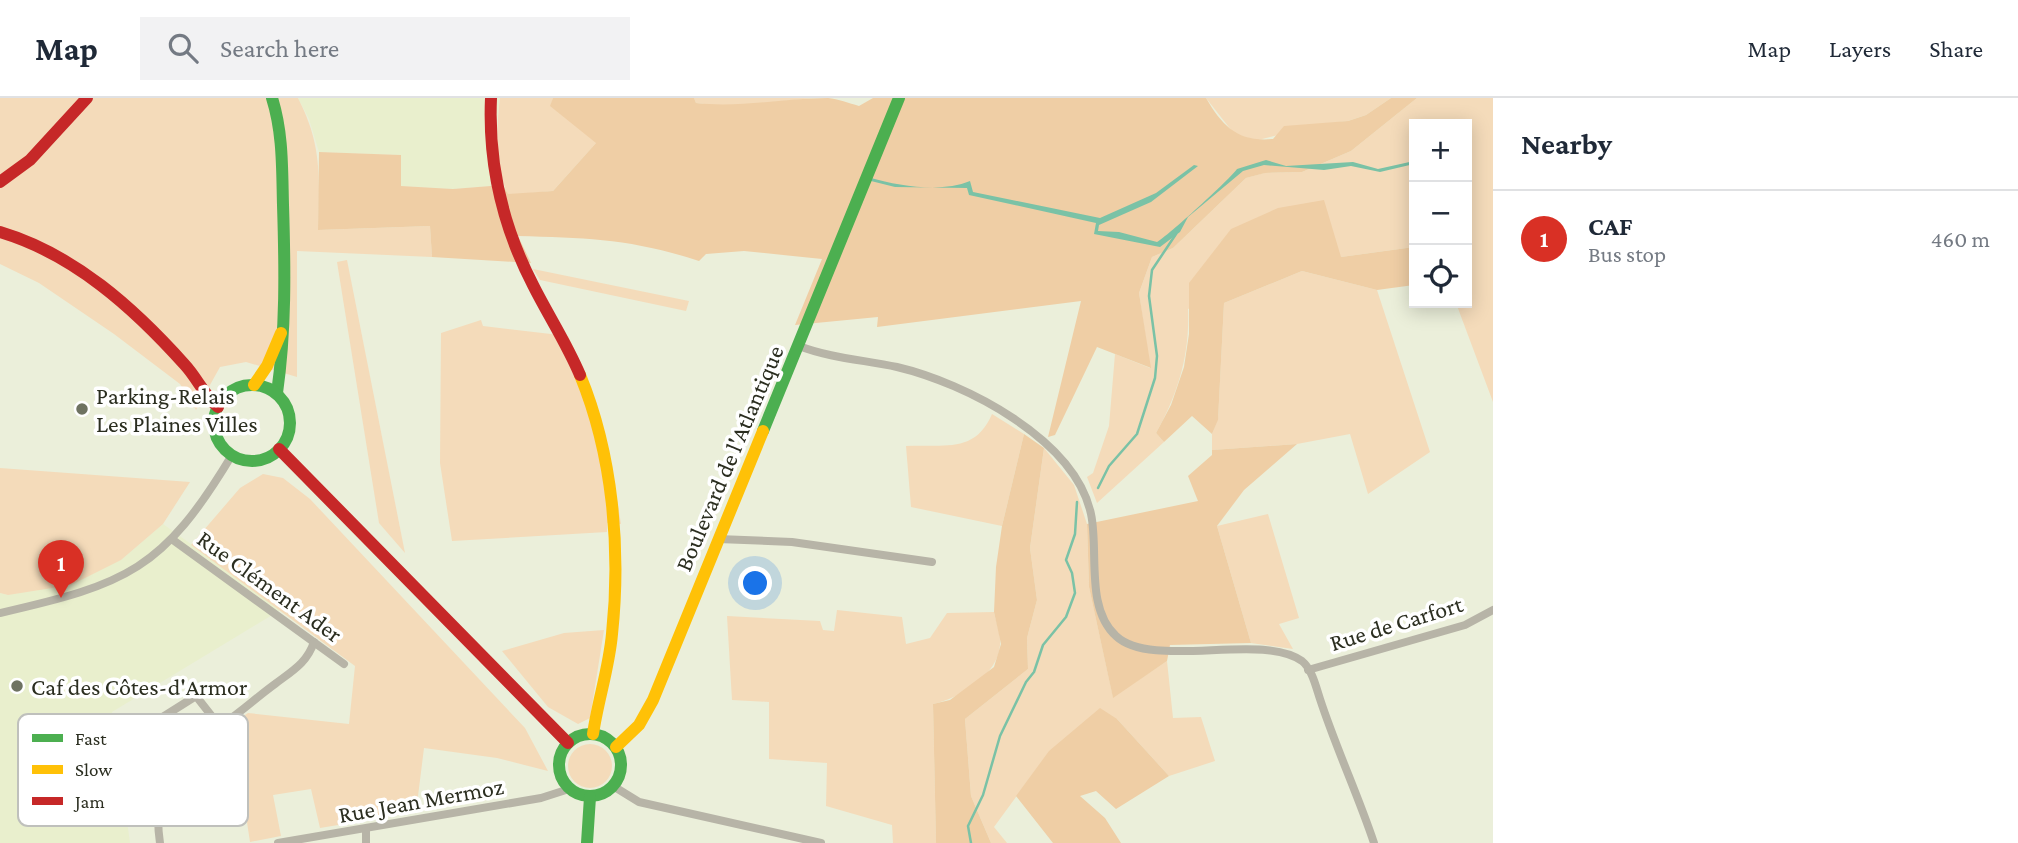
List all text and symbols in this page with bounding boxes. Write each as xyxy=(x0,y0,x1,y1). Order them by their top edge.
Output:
search box xyxy=(140,17,630,80)
icon: search xyxy=(164,29,202,67)
text: Map xyxy=(35,30,98,67)
text: Search here xyxy=(220,34,339,63)
text: Map xyxy=(1747,35,1791,62)
text: Layers xyxy=(1829,35,1891,62)
text: Share xyxy=(1929,35,1983,62)
map controls xyxy=(1409,119,1472,308)
button: + xyxy=(1409,119,1472,182)
text: Nearby xyxy=(1521,127,1612,160)
button: − xyxy=(1409,182,1472,245)
text: CAF xyxy=(1588,212,1633,241)
text: 1 xyxy=(1540,226,1548,252)
text: 460 m xyxy=(1931,226,1990,252)
text: Bus stop xyxy=(1588,241,1666,267)
button: locate xyxy=(1409,245,1472,308)
street label: Boulevard de l'Atlantique xyxy=(669,341,789,575)
place label: Parking-Relais Les Plaines Villes xyxy=(96,382,258,437)
marker: Parking-Relais Les Plaines Villes xyxy=(74,401,90,417)
street label: Rue Clément Ader xyxy=(192,524,348,648)
pin: 1 xyxy=(38,540,84,598)
your location xyxy=(738,566,772,600)
street label: Rue de Carfort xyxy=(1326,590,1467,656)
place label: Caf des Côtes-d'Armor xyxy=(31,673,248,700)
marker: Caf des Côtes-d'Armor xyxy=(9,678,25,694)
legend xyxy=(18,714,248,826)
text: Fast xyxy=(75,728,107,749)
text: Slow xyxy=(75,759,112,780)
street label: Rue Jean Mermoz xyxy=(336,772,506,828)
text: Jam xyxy=(73,791,105,812)

